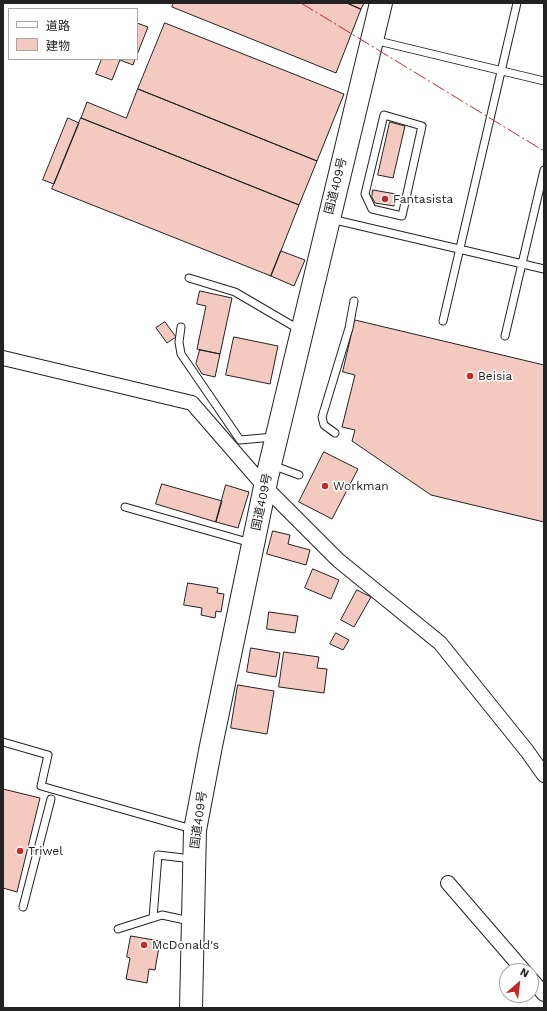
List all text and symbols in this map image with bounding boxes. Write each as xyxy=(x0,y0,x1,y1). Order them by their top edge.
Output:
legend xyxy=(8,8,138,60)
text: 道路 xyxy=(46,19,70,33)
text: 建物 xyxy=(46,39,70,53)
street label: 国道409号 xyxy=(322,156,350,216)
place label: Fantasista xyxy=(393,192,453,206)
marker: Fantasista xyxy=(380,194,390,204)
place label: Beisia xyxy=(478,369,512,383)
marker: Beisia xyxy=(465,371,475,381)
street label: 国道409号 xyxy=(249,472,275,532)
place label: Workman xyxy=(333,479,389,493)
marker: Workman xyxy=(320,481,330,491)
street label: 国道409号 xyxy=(188,790,210,850)
place label: Triwel xyxy=(28,844,63,858)
marker: Triwel xyxy=(15,846,25,856)
place label: McDonald's xyxy=(152,938,219,952)
marker: McDonald's xyxy=(139,940,149,950)
north arrow xyxy=(499,963,539,1003)
text: N xyxy=(518,965,531,980)

